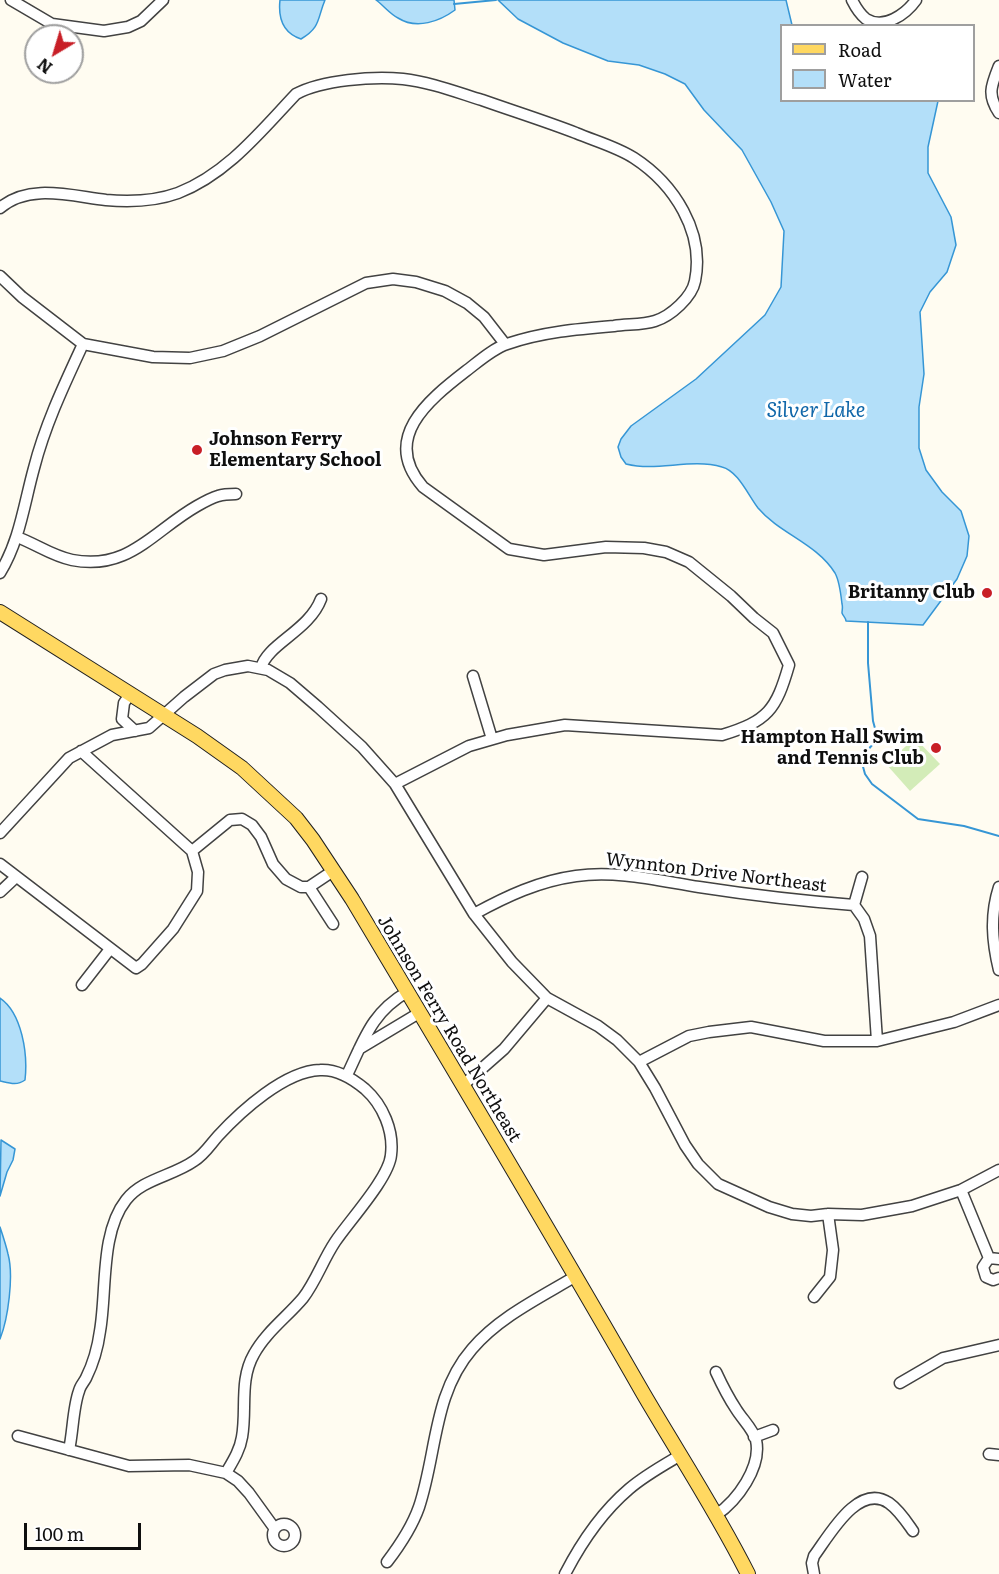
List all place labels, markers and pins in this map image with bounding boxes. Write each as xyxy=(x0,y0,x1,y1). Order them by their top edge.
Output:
place label: Johnson Ferry Elementary School xyxy=(209,429,381,472)
marker: Johnson Ferry Elementary School xyxy=(190,443,204,457)
place label: Britanny Club xyxy=(848,582,975,604)
marker: Britanny Club xyxy=(980,586,994,600)
place label: Hampton Hall Swim and Tennis Club xyxy=(741,727,924,770)
marker: Hampton Hall Swim and Tennis Club xyxy=(929,741,943,755)

